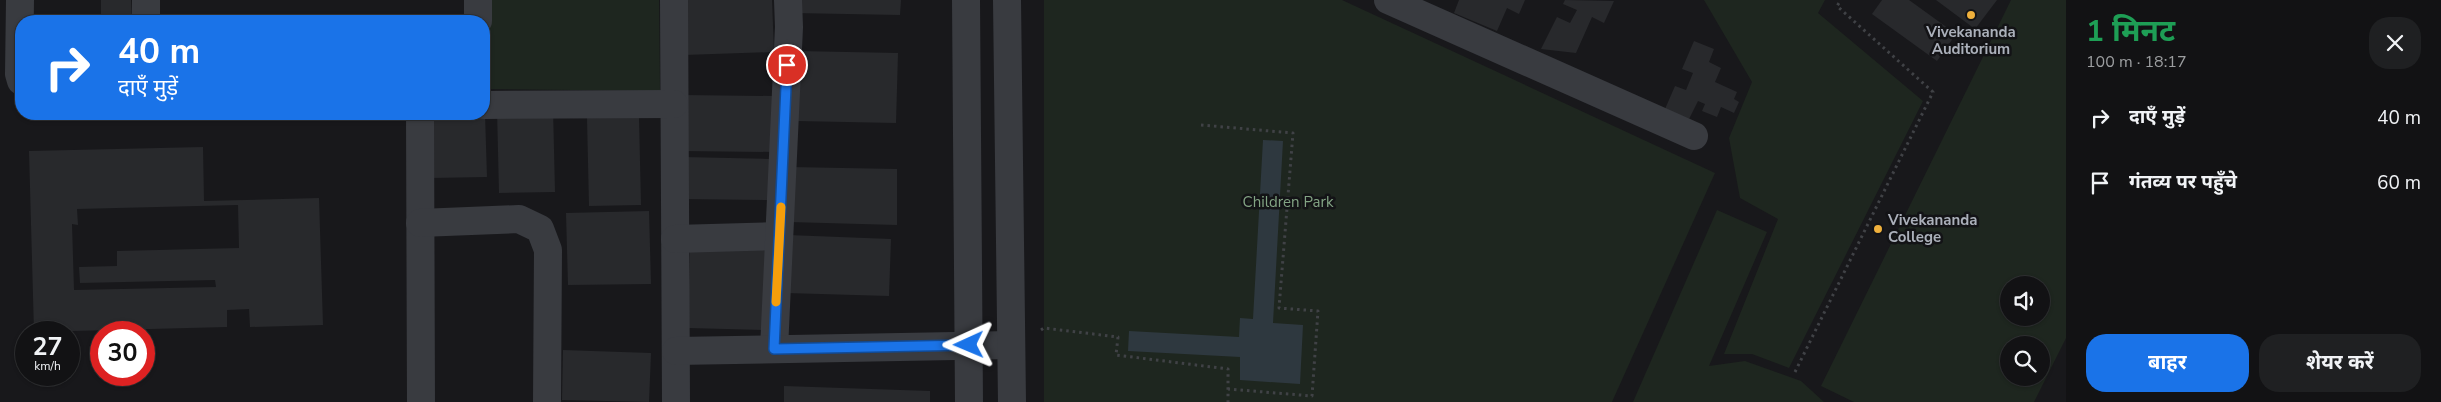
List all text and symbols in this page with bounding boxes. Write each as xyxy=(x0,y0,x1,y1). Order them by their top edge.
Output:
marker: Vivekananda Auditorium xyxy=(1965,9,1977,21)
text: 1 मिनट xyxy=(2086,11,2175,52)
button: close xyxy=(2369,17,2421,69)
place label: Vivekananda Auditorium xyxy=(1925,22,2016,59)
text: 40 m xyxy=(118,28,200,75)
icon: right xyxy=(35,35,100,100)
pin xyxy=(766,44,808,86)
icon: arrive xyxy=(773,51,801,79)
text: 100 m · 18:17 xyxy=(2086,51,2187,73)
text: दाएँ मुड़ें xyxy=(118,73,178,103)
icon: right xyxy=(2086,104,2114,132)
text: दाएँ मुड़ें xyxy=(2129,104,2185,130)
text: 40 m xyxy=(2377,105,2421,131)
icon: arrive xyxy=(2086,169,2114,197)
text: गंतव्य पर पहुँचे xyxy=(2129,169,2237,195)
text: 60 m xyxy=(2377,170,2421,196)
park label: Children Park xyxy=(1243,192,1334,212)
place label: Vivekananda College xyxy=(1887,210,1978,247)
marker: Vivekananda College xyxy=(1872,223,1884,235)
map controls xyxy=(2000,276,2050,386)
button: sound xyxy=(2000,276,2050,326)
position arrow xyxy=(942,318,994,370)
speed limit sign: 30 xyxy=(90,321,155,386)
text: 27 xyxy=(32,330,63,364)
button: बाहर xyxy=(2086,334,2249,392)
button: शेयर करें xyxy=(2259,334,2421,392)
button: search xyxy=(2000,336,2050,386)
text: km/h xyxy=(34,358,61,374)

